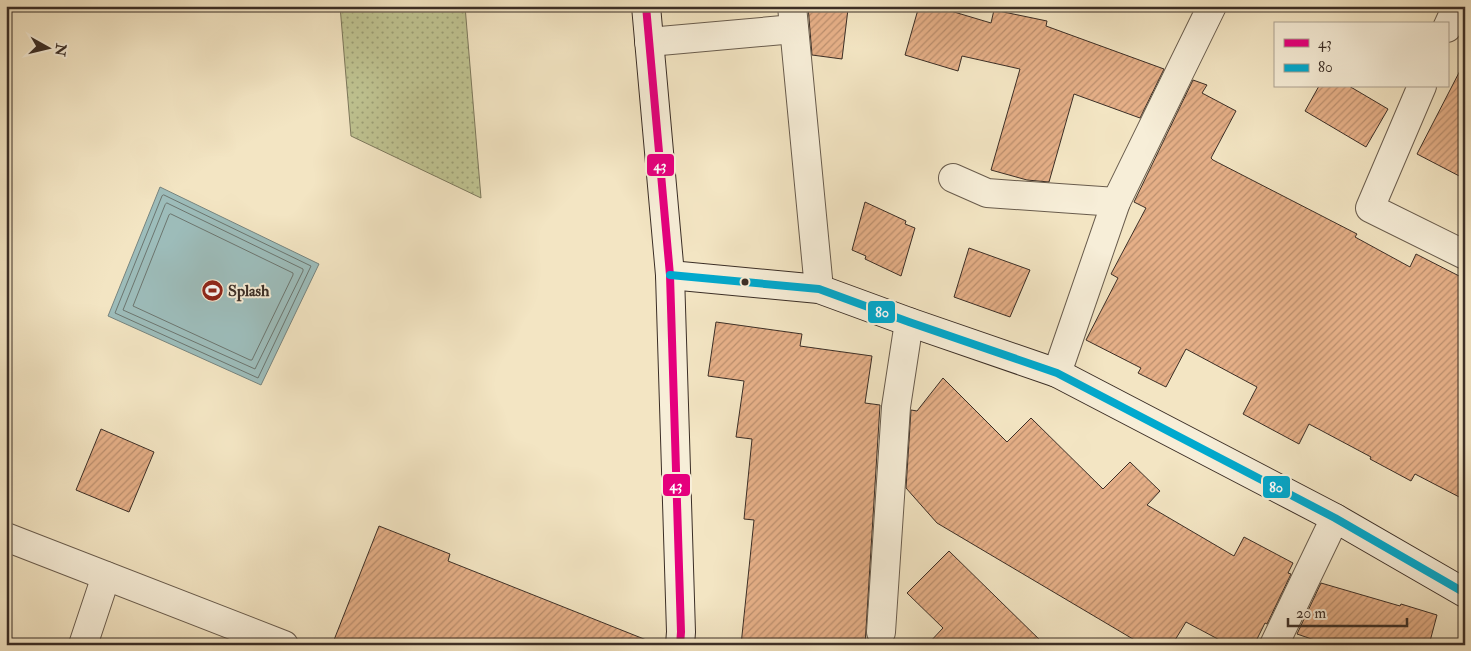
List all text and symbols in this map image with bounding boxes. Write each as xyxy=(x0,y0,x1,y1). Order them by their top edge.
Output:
north arrow xyxy=(22,22,72,72)
legend xyxy=(1274,22,1448,88)
text: 43 xyxy=(1318,34,1332,53)
text: N xyxy=(51,41,70,58)
text: 80 xyxy=(1318,58,1333,77)
line badge: 43 xyxy=(646,153,675,177)
text: 43 xyxy=(653,157,666,174)
unlabelled marker xyxy=(740,277,750,287)
sports icon: Splash xyxy=(200,278,224,302)
place label: Splash xyxy=(228,281,270,302)
line badge: 80 xyxy=(867,300,896,324)
text: 80 xyxy=(875,304,889,321)
line badge: 43 xyxy=(662,473,691,497)
line badge: 80 xyxy=(1262,475,1291,499)
text: 43 xyxy=(669,477,682,494)
text: 80 xyxy=(1269,479,1283,496)
scale bar xyxy=(1288,596,1407,628)
text: 20 m xyxy=(1296,604,1326,623)

